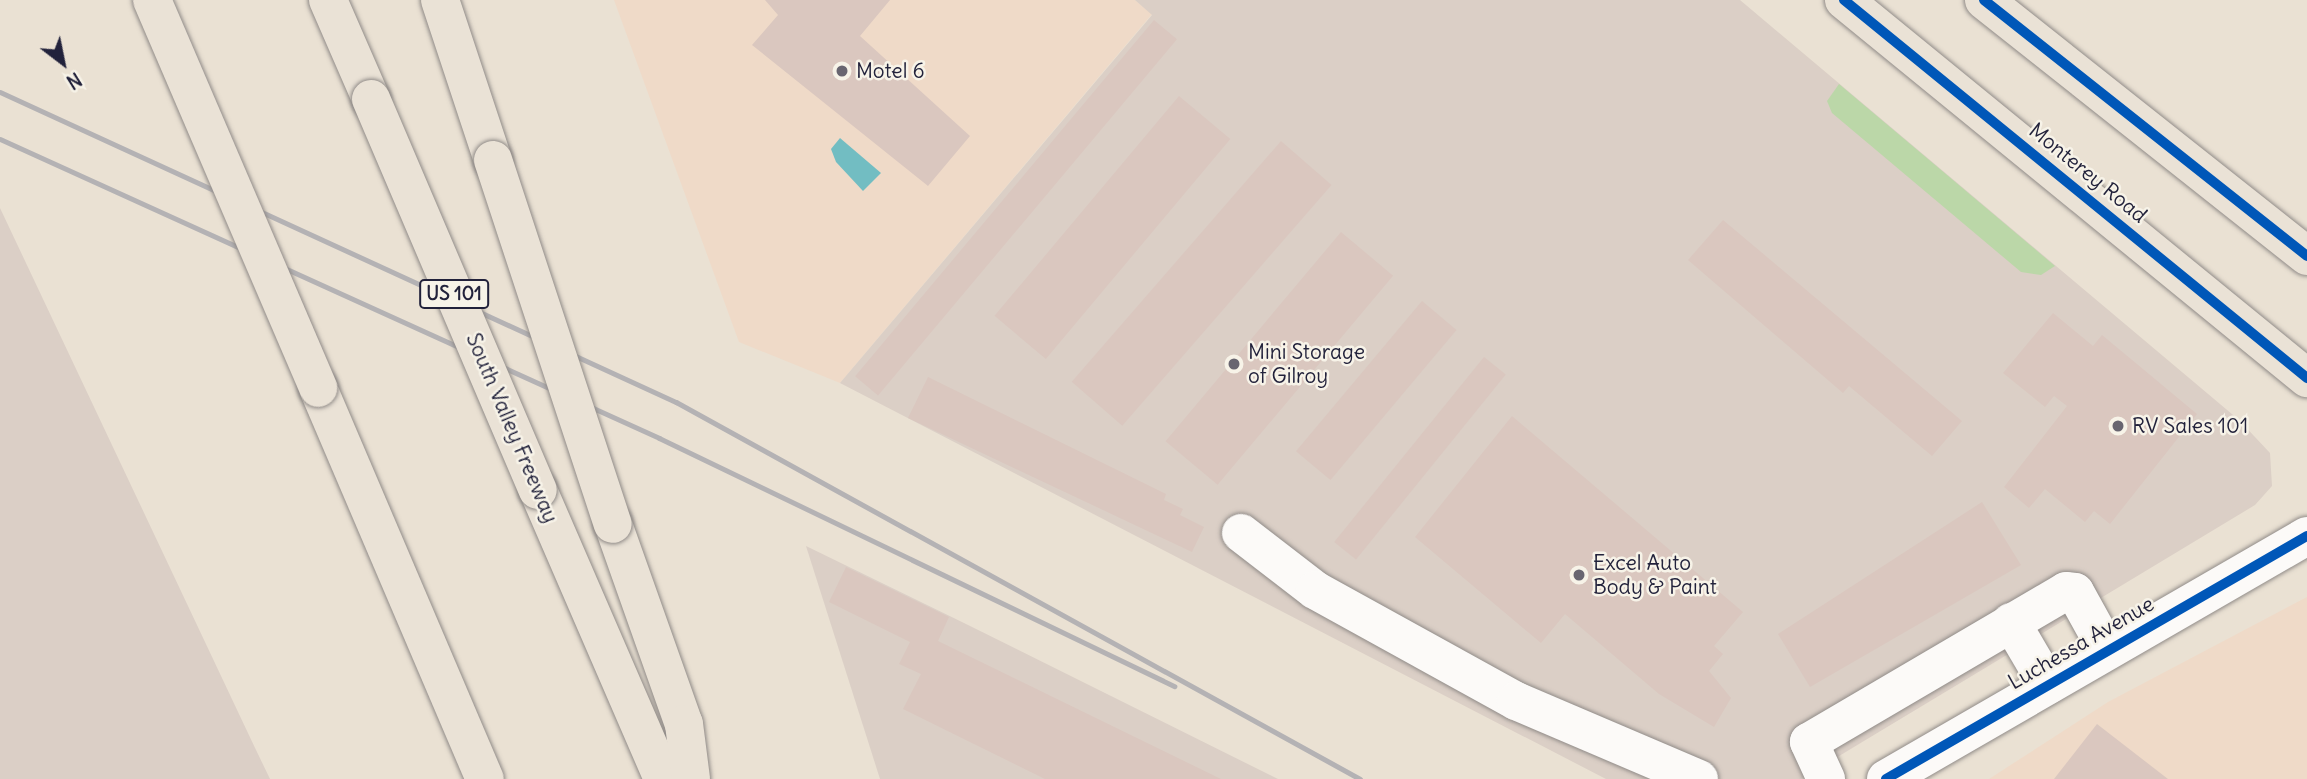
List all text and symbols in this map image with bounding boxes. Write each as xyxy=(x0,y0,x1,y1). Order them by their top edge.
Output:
north arrow xyxy=(28,28,98,98)
place label: Motel 6 xyxy=(856,58,925,84)
marker: Motel 6 xyxy=(834,63,850,79)
text: N xyxy=(62,67,86,94)
street label: Monterey Road xyxy=(2024,118,2152,228)
road number: US 101 xyxy=(419,278,489,310)
street label: South Valley Freeway xyxy=(461,329,563,527)
place label: Mini Storage of Gilroy xyxy=(1248,339,1365,389)
marker: Mini Storage of Gilroy xyxy=(1226,356,1242,372)
place label: RV Sales 101 xyxy=(2132,413,2248,439)
marker: RV Sales 101 xyxy=(2110,418,2126,434)
place label: Excel Auto Body & Paint xyxy=(1593,550,1717,600)
marker: Excel Auto Body & Paint xyxy=(1571,567,1587,583)
street label: Luchessa Avenue xyxy=(2004,591,2158,695)

